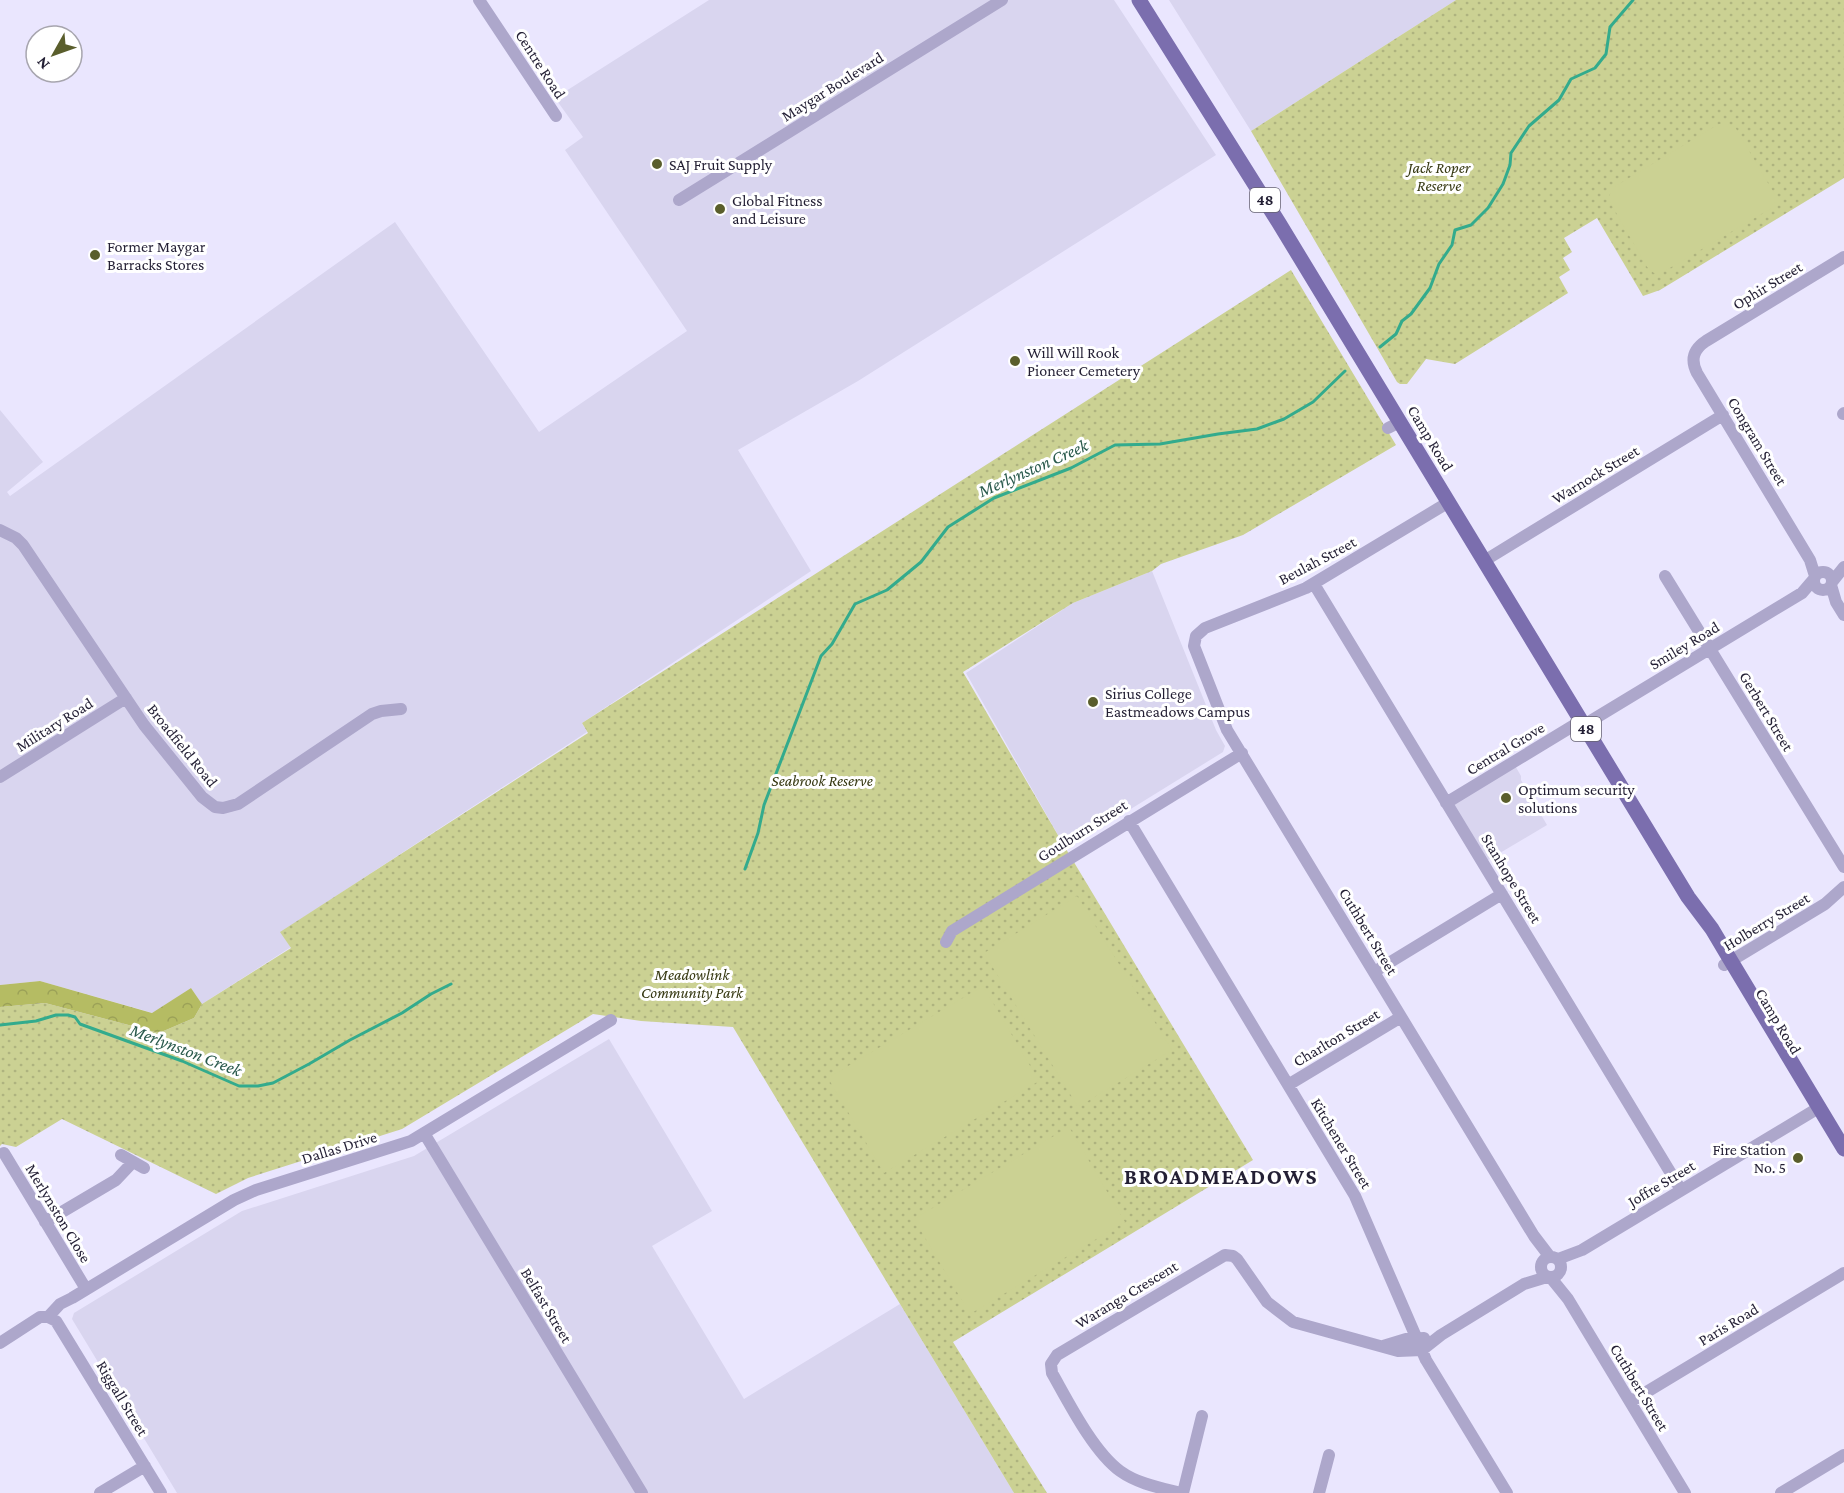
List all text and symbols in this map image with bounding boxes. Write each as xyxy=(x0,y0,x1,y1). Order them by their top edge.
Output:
north arrow xyxy=(24,24,84,84)
street label: Centre Road xyxy=(512,27,569,102)
street label: Maygar Boulevard xyxy=(778,48,887,125)
text: N xyxy=(33,54,53,73)
place label: SAJ Fruit Supply xyxy=(669,156,773,174)
marker: SAJ Fruit Supply xyxy=(650,157,664,171)
park label: Jack Roper Reserve xyxy=(1405,159,1471,194)
road number: 48 xyxy=(1250,188,1280,212)
place label: Global Fitness and Leisure xyxy=(732,192,823,227)
marker: Global Fitness and Leisure xyxy=(713,202,727,216)
place label: Former Maygar Barracks Stores xyxy=(107,238,206,273)
marker: Former Maygar Barracks Stores xyxy=(88,248,102,262)
street label: Ophir Street xyxy=(1729,258,1806,314)
place label: Will Will Rook Pioneer Cemetery xyxy=(1027,344,1141,380)
marker: Will Will Rook Pioneer Cemetery xyxy=(1008,354,1022,368)
street label: Congram Street xyxy=(1724,394,1791,490)
street label: Camp Road xyxy=(1404,402,1457,475)
water label: Merlynston Creek xyxy=(974,434,1092,502)
street label: Warnock Street xyxy=(1549,441,1642,507)
street label: Beulah Street xyxy=(1276,533,1359,588)
street label: Smiley Road xyxy=(1646,618,1723,674)
street label: Gerbert Street xyxy=(1736,669,1797,755)
place label: Sirius College Eastmeadows Campus xyxy=(1105,685,1250,721)
street label: Military Road xyxy=(13,694,97,756)
marker: Sirius College Eastmeadows Campus xyxy=(1086,695,1100,709)
street label: Broadfield Road xyxy=(144,701,222,791)
road number: 48 xyxy=(1571,717,1601,741)
street label: Central Grove xyxy=(1463,719,1547,778)
park label: Seabrook Reserve xyxy=(771,772,873,789)
place label: Optimum security solutions xyxy=(1518,781,1635,816)
marker: Optimum security solutions xyxy=(1499,791,1513,805)
street label: Goulburn Street xyxy=(1034,796,1131,865)
street label: Stanhope Street xyxy=(1477,831,1545,927)
street label: Cuthbert Street xyxy=(1336,885,1402,978)
street label: Holberry Street xyxy=(1720,889,1813,955)
park label: Meadowlink Community Park xyxy=(641,966,744,1002)
street label: Camp Road xyxy=(1752,985,1805,1058)
street label: Charlton Street xyxy=(1290,1005,1383,1070)
water label: Merlynston Creek xyxy=(126,1019,246,1081)
street label: Kitchener Street xyxy=(1308,1095,1376,1192)
street label: Dallas Drive xyxy=(299,1128,379,1167)
place label: Fire Station No. 5 xyxy=(1713,1141,1786,1176)
marker: Fire Station No. 5 xyxy=(1791,1151,1805,1165)
street label: Joffre Street xyxy=(1623,1156,1699,1212)
street label: Merlynston Close xyxy=(22,1161,95,1266)
district label: BROADMEADOWS xyxy=(1124,1164,1318,1189)
street label: Waranga Crescent xyxy=(1072,1257,1182,1333)
street label: Belfast Street xyxy=(518,1265,576,1346)
street label: Paris Road xyxy=(1695,1300,1762,1349)
street label: Cuthbert Street xyxy=(1607,1341,1673,1434)
street label: Riggall Street xyxy=(93,1358,152,1440)

